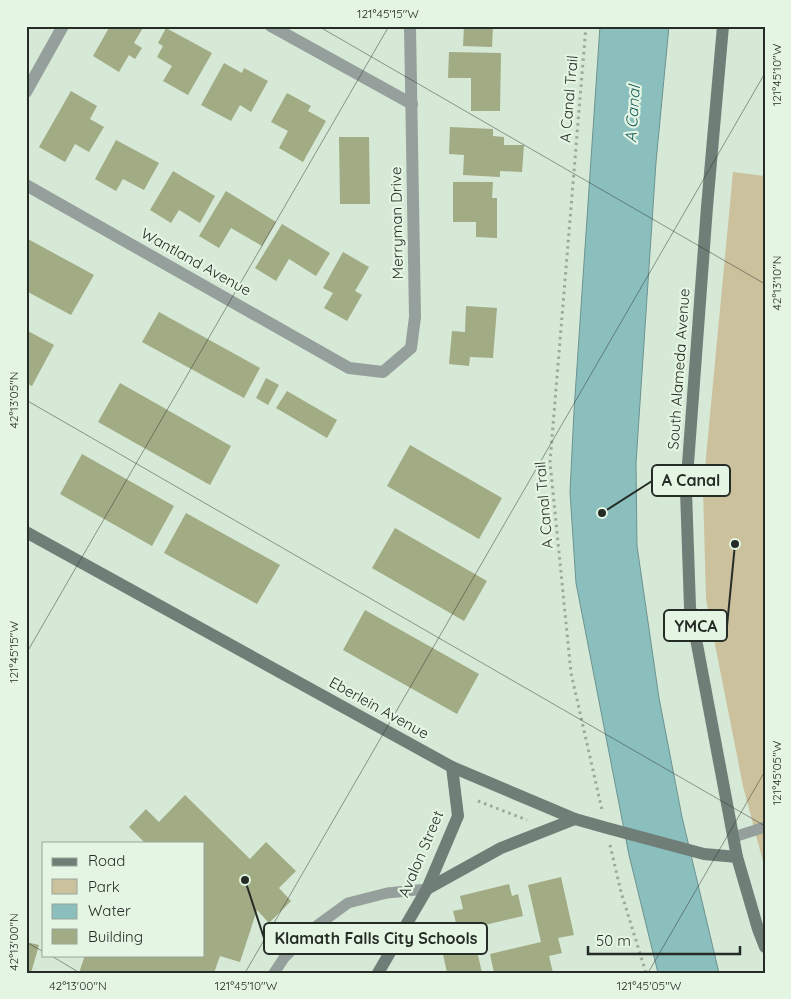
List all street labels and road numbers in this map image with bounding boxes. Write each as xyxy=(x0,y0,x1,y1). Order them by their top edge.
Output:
street label: A Canal Trail xyxy=(555,55,582,143)
street label: Merryman Drive xyxy=(386,167,407,279)
street label: Wantland Avenue xyxy=(138,223,255,300)
street label: South Alameda Avenue xyxy=(663,288,694,450)
street label: A Canal Trail xyxy=(530,461,557,549)
street label: Eberlein Avenue xyxy=(326,672,432,743)
street label: Avalon Street xyxy=(394,808,447,900)

